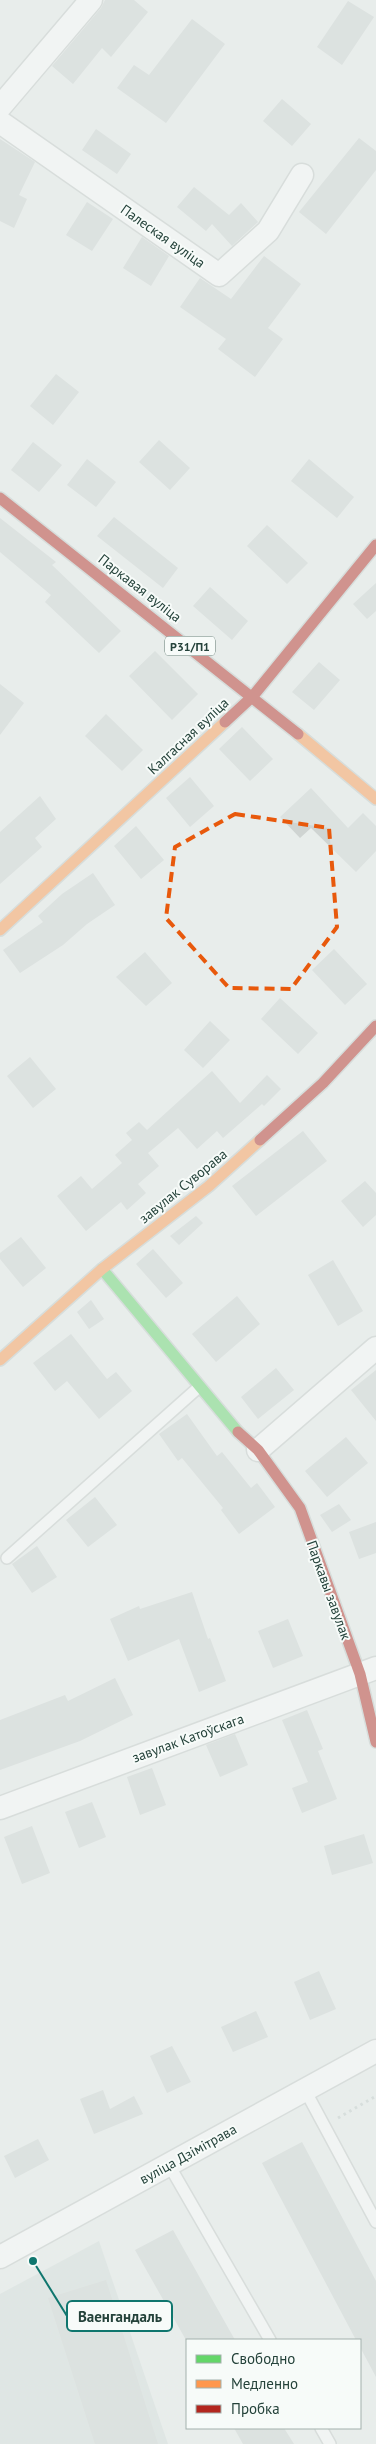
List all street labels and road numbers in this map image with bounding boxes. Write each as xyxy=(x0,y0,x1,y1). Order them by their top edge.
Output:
street label: Палеская вуліца xyxy=(117,200,209,272)
street label: Паркавая вуліца xyxy=(95,550,185,626)
road number: Р31/П1 xyxy=(165,636,215,656)
street label: Калгасная вуліца xyxy=(144,694,232,778)
street label: завулак Суворава xyxy=(135,1145,231,1227)
street label: Паркавы завулак xyxy=(303,1538,355,1642)
street label: завулак Катоўскага xyxy=(130,1709,246,1767)
street label: вуліца Дзімітрава xyxy=(136,2120,240,2188)

